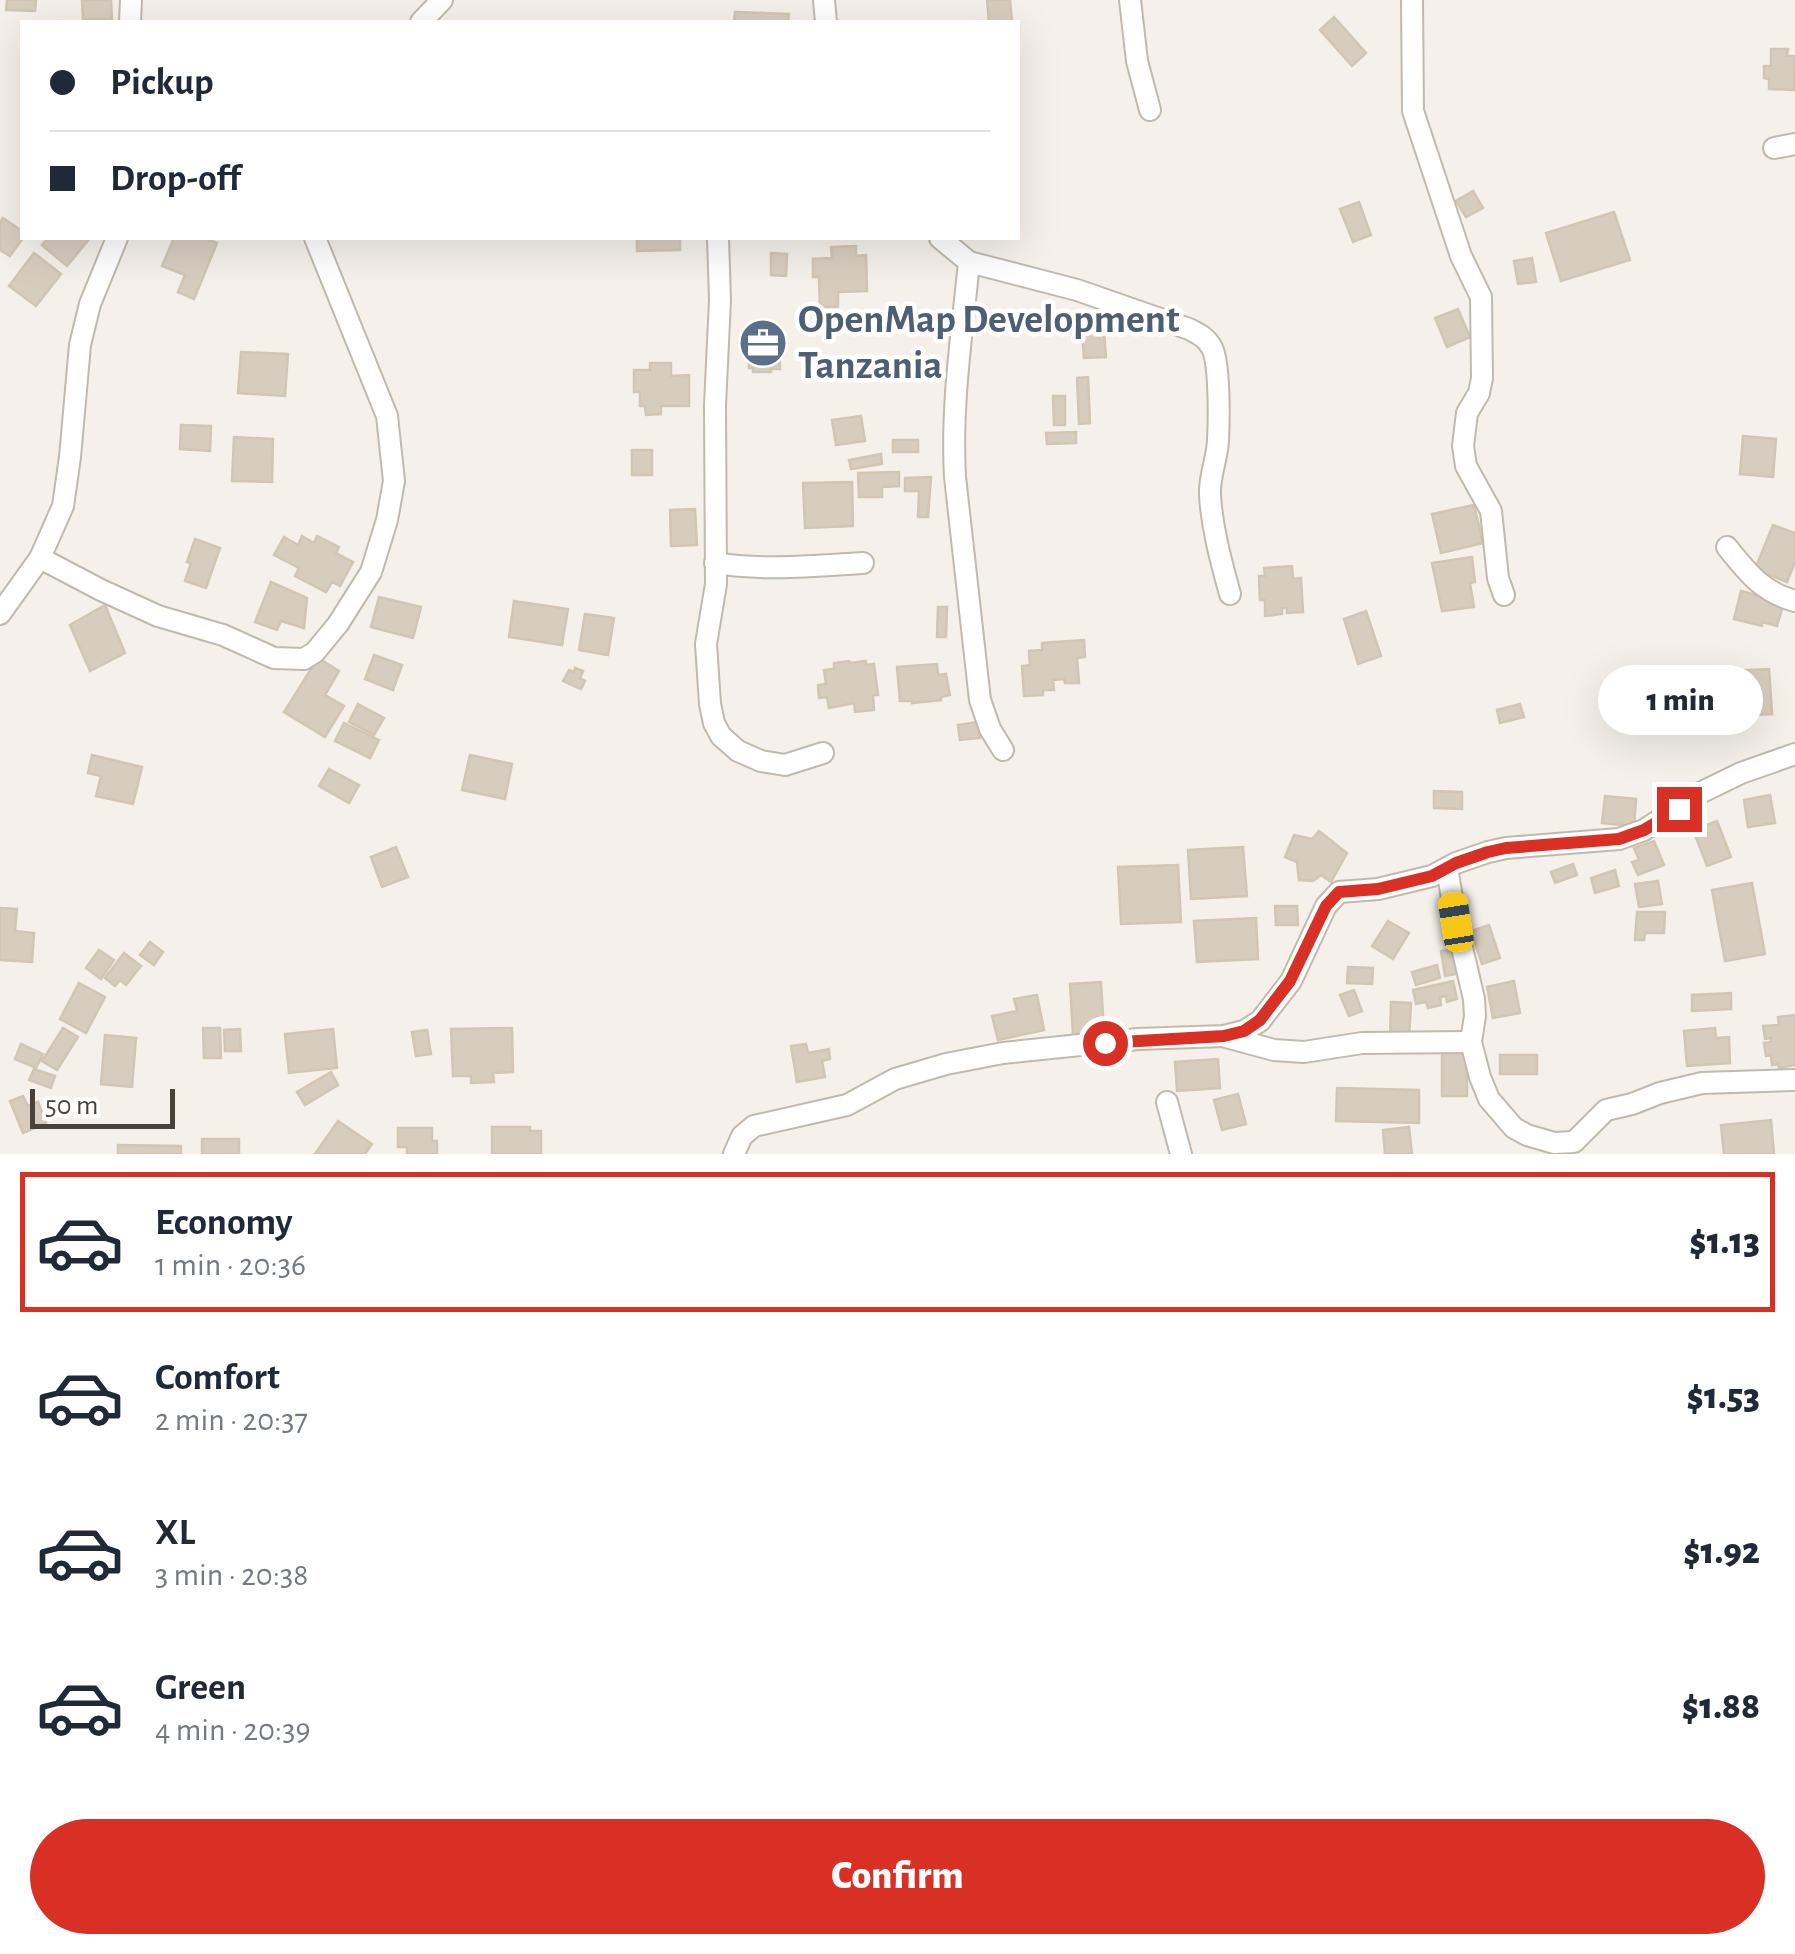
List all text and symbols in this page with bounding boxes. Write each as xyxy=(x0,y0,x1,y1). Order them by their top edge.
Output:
text: Pickup xyxy=(110,64,214,102)
text: Drop-off xyxy=(110,160,241,198)
place label: OpenMap Development Tanzania xyxy=(798,300,1180,386)
office icon: OpenMap Development Tanzania xyxy=(737,317,789,369)
callout: 1 min xyxy=(1596,664,1762,734)
text: 1 min xyxy=(1646,684,1715,716)
route end xyxy=(1657,787,1702,832)
car xyxy=(1436,890,1476,954)
route start xyxy=(1083,1021,1128,1066)
scale bar xyxy=(30,1084,175,1128)
text: 50 m xyxy=(45,1092,99,1120)
icon: car xyxy=(35,1197,125,1287)
text: Economy xyxy=(155,1204,293,1242)
text: $1.13 xyxy=(1689,1223,1760,1261)
text: 1 min · 20:36 xyxy=(155,1249,306,1281)
icon: car xyxy=(35,1352,125,1442)
text: Comfort xyxy=(155,1359,280,1397)
text: $1.53 xyxy=(1687,1378,1760,1416)
text: 2 min · 20:37 xyxy=(155,1404,308,1436)
icon: car xyxy=(35,1507,125,1597)
text: XL xyxy=(155,1514,195,1552)
text: $1.92 xyxy=(1683,1533,1760,1571)
text: 3 min · 20:38 xyxy=(155,1559,308,1591)
icon: car xyxy=(35,1662,125,1752)
text: Green xyxy=(155,1669,246,1707)
text: $1.88 xyxy=(1682,1688,1760,1726)
text: 4 min · 20:39 xyxy=(155,1714,310,1746)
button: Confirm xyxy=(30,1819,1765,1934)

